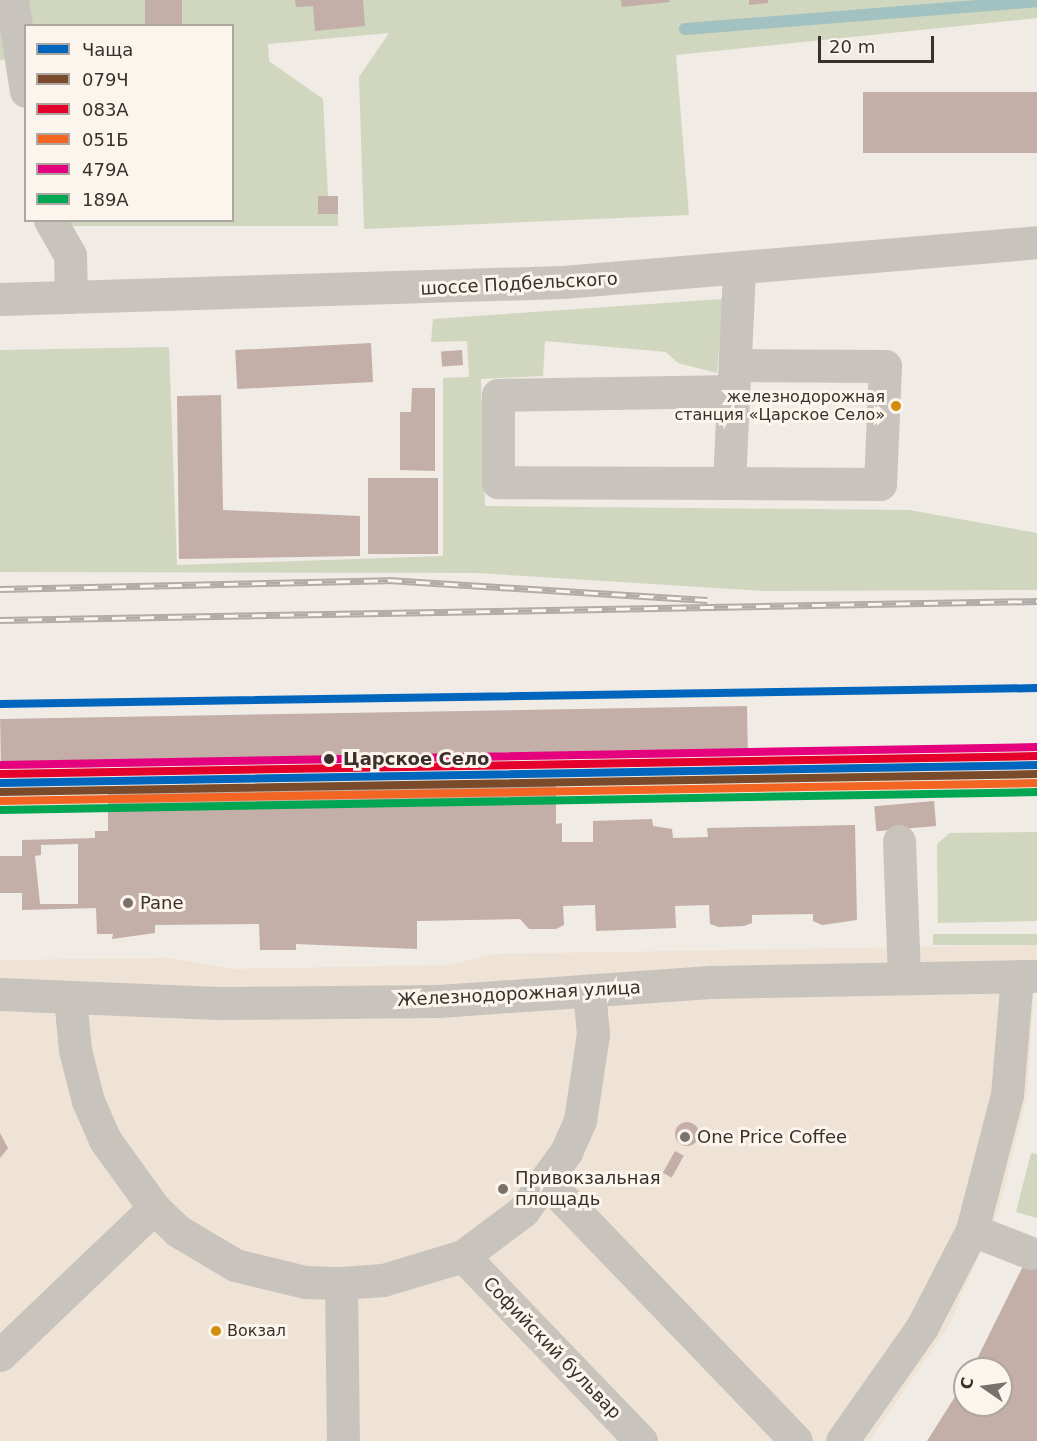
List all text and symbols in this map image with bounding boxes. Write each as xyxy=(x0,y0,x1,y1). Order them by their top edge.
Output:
legend xyxy=(24,24,234,222)
scale bar xyxy=(821,24,936,62)
text: 20 m xyxy=(829,36,875,57)
text: Чаща xyxy=(82,39,133,60)
text: 079Ч xyxy=(82,69,129,90)
text: 083А xyxy=(82,99,129,120)
text: 051Б xyxy=(82,129,129,150)
text: 479А xyxy=(82,159,129,180)
text: 189А xyxy=(82,189,129,210)
street label: шоссе Подбельского xyxy=(420,268,618,300)
place label: железнодорожная станция «Царское Село» xyxy=(674,387,885,425)
marker: железнодорожная станция «Царское Село» xyxy=(890,400,902,412)
place label: Царское Село xyxy=(343,748,489,770)
marker: Царское Село xyxy=(320,750,338,768)
place label: Pane xyxy=(140,892,184,914)
marker: Pane xyxy=(121,896,135,910)
street label: Железнодорожная улица xyxy=(397,977,641,1011)
place label: One Price Coffee xyxy=(697,1126,847,1148)
marker: One Price Coffee xyxy=(678,1130,692,1144)
place label: Привокзальная площадь xyxy=(515,1168,660,1210)
marker: Привокзальная площадь xyxy=(496,1182,510,1196)
street label: Софийский бульвар xyxy=(479,1272,625,1424)
place label: Вокзал xyxy=(227,1321,286,1341)
marker: Вокзал xyxy=(210,1325,222,1337)
north arrow xyxy=(953,1357,1013,1417)
text: С xyxy=(956,1375,978,1391)

